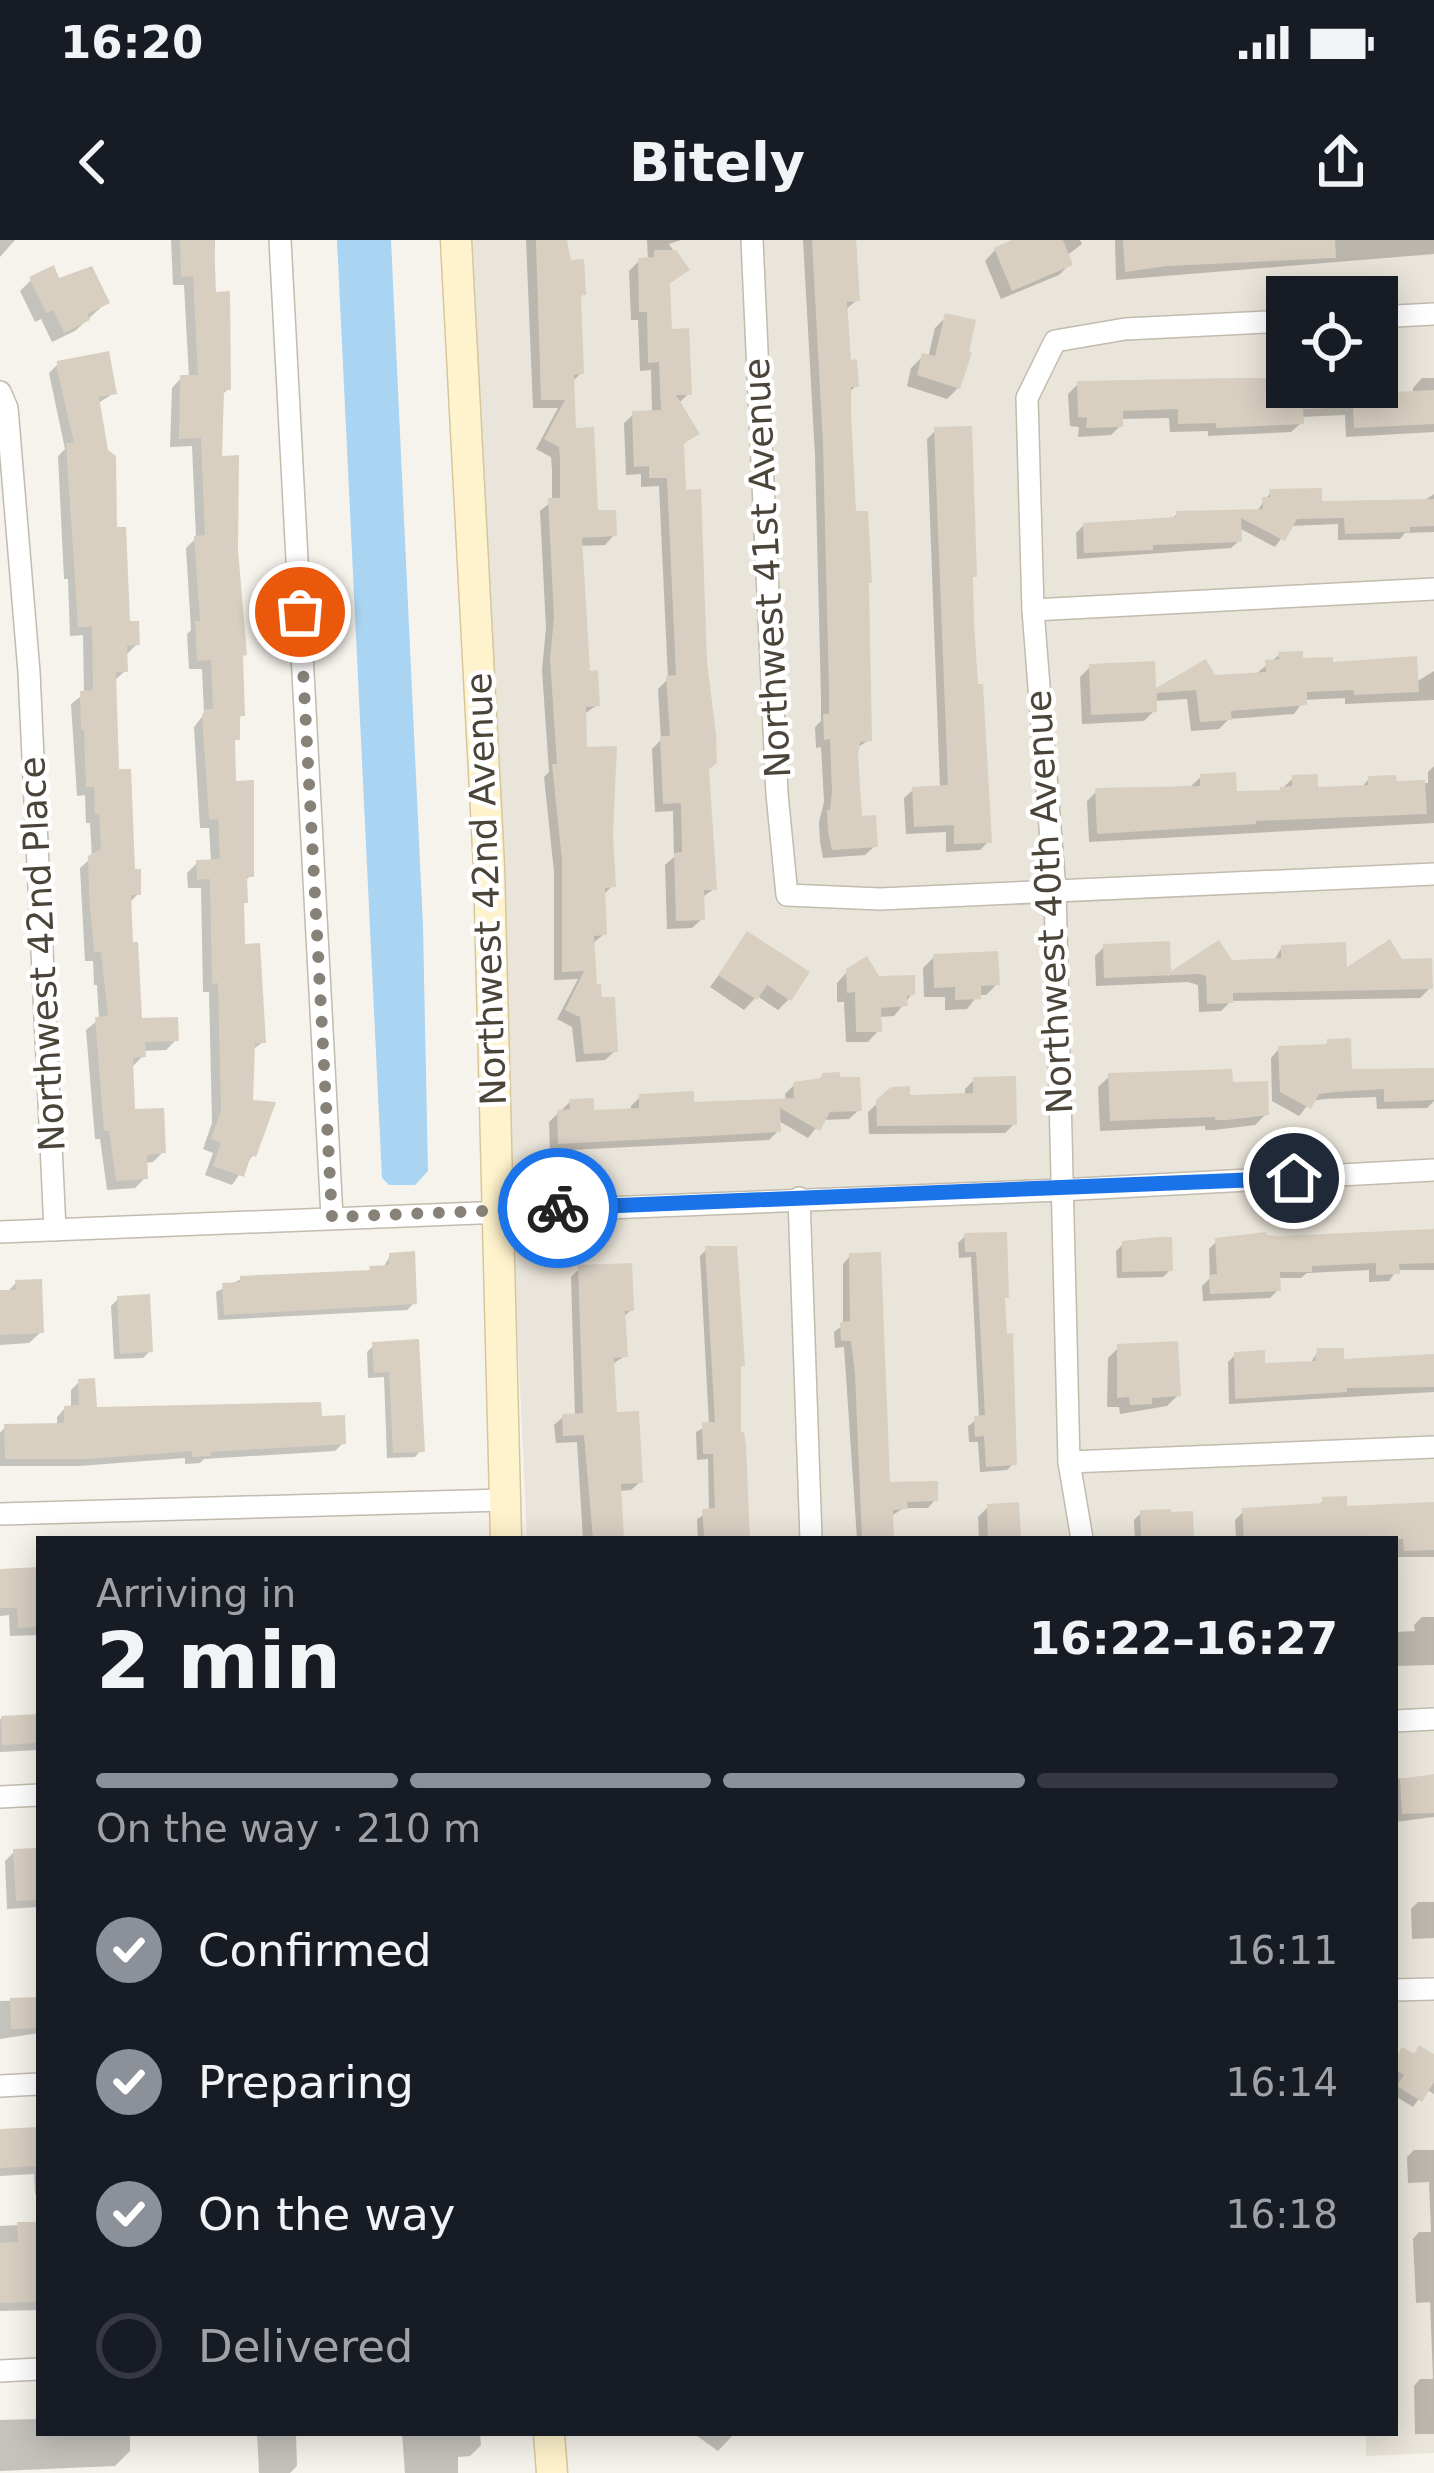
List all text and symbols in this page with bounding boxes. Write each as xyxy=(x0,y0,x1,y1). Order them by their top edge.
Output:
text: 16:20 xyxy=(60,16,203,69)
icon: back xyxy=(60,129,126,195)
icon: share xyxy=(1308,129,1374,195)
text: Bitely xyxy=(629,131,805,194)
map controls xyxy=(1266,276,1398,408)
button: locate xyxy=(1266,276,1398,408)
street label: Northwest 41st Avenue xyxy=(736,357,798,779)
pin xyxy=(249,561,351,663)
icon: bag xyxy=(267,579,333,645)
street label: Northwest 42nd Avenue xyxy=(458,672,514,1106)
street label: Northwest 40th Avenue xyxy=(1017,689,1081,1115)
street label: Northwest 42nd Place xyxy=(11,756,73,1152)
pin xyxy=(1243,1127,1345,1229)
icon: home xyxy=(1261,1145,1327,1211)
courier xyxy=(498,1148,618,1268)
icon: bike xyxy=(525,1175,591,1241)
text: Arriving in xyxy=(96,1571,296,1616)
text: 16:22–16:27 xyxy=(1029,1612,1338,1665)
text: 2 min xyxy=(96,1616,341,1706)
text: On the way · 210 m xyxy=(96,1806,481,1851)
icon: check xyxy=(96,1917,162,1983)
text: Confirmed xyxy=(198,1924,432,1977)
text: 16:11 xyxy=(1226,1928,1338,1973)
icon: check xyxy=(96,2049,162,2115)
text: Preparing xyxy=(198,2056,414,2109)
text: 16:14 xyxy=(1226,2060,1338,2105)
icon: check xyxy=(96,2181,162,2247)
text: On the way xyxy=(198,2188,455,2241)
text: 16:18 xyxy=(1226,2192,1338,2237)
text: Delivered xyxy=(198,2320,413,2373)

